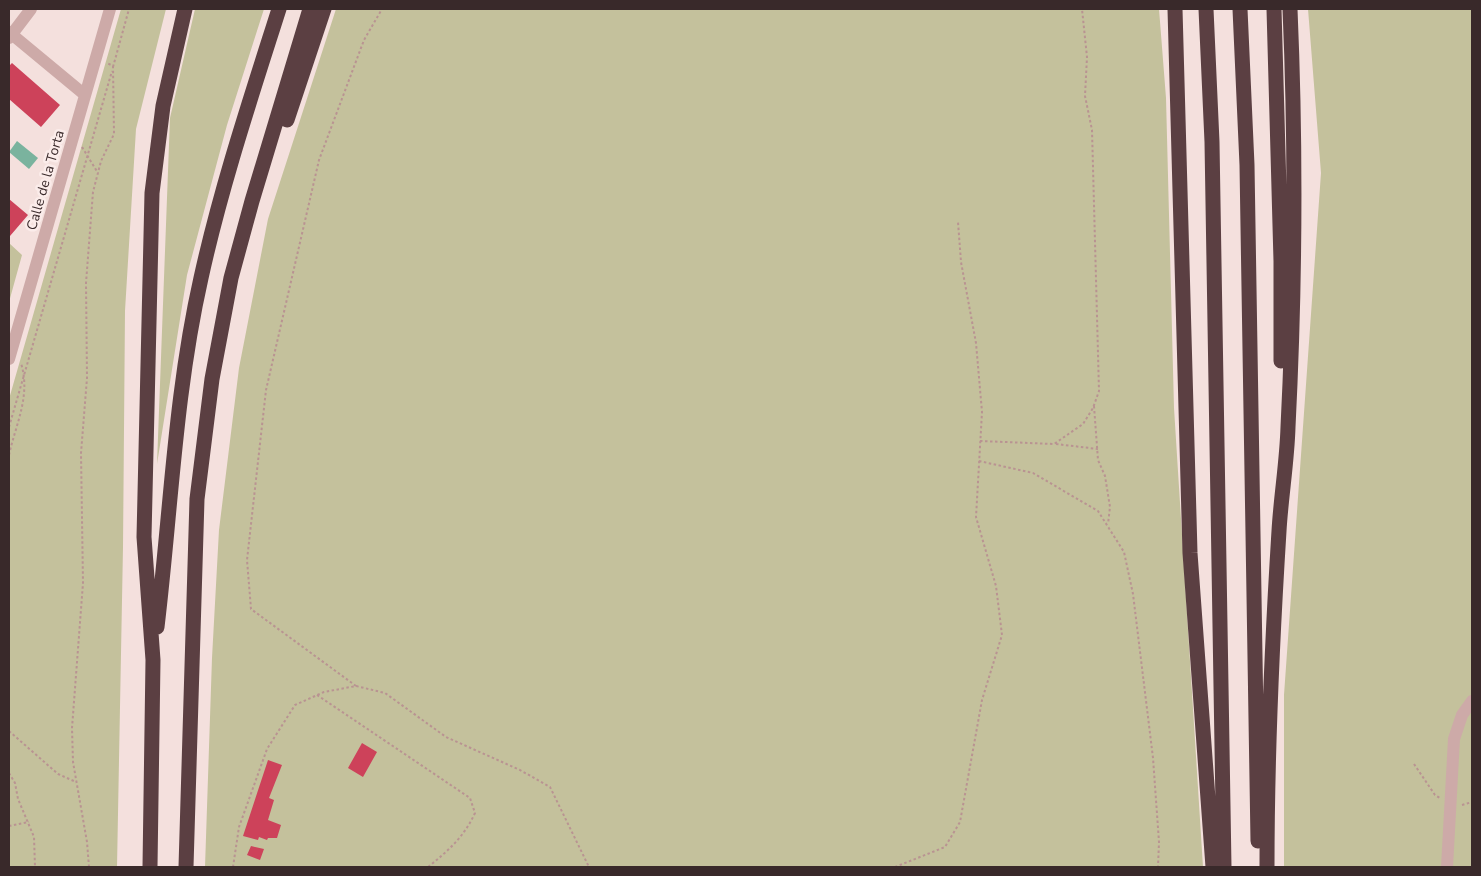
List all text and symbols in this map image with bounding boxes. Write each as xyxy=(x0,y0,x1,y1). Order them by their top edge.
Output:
street label: Calle de la Torta xyxy=(22,128,69,232)

